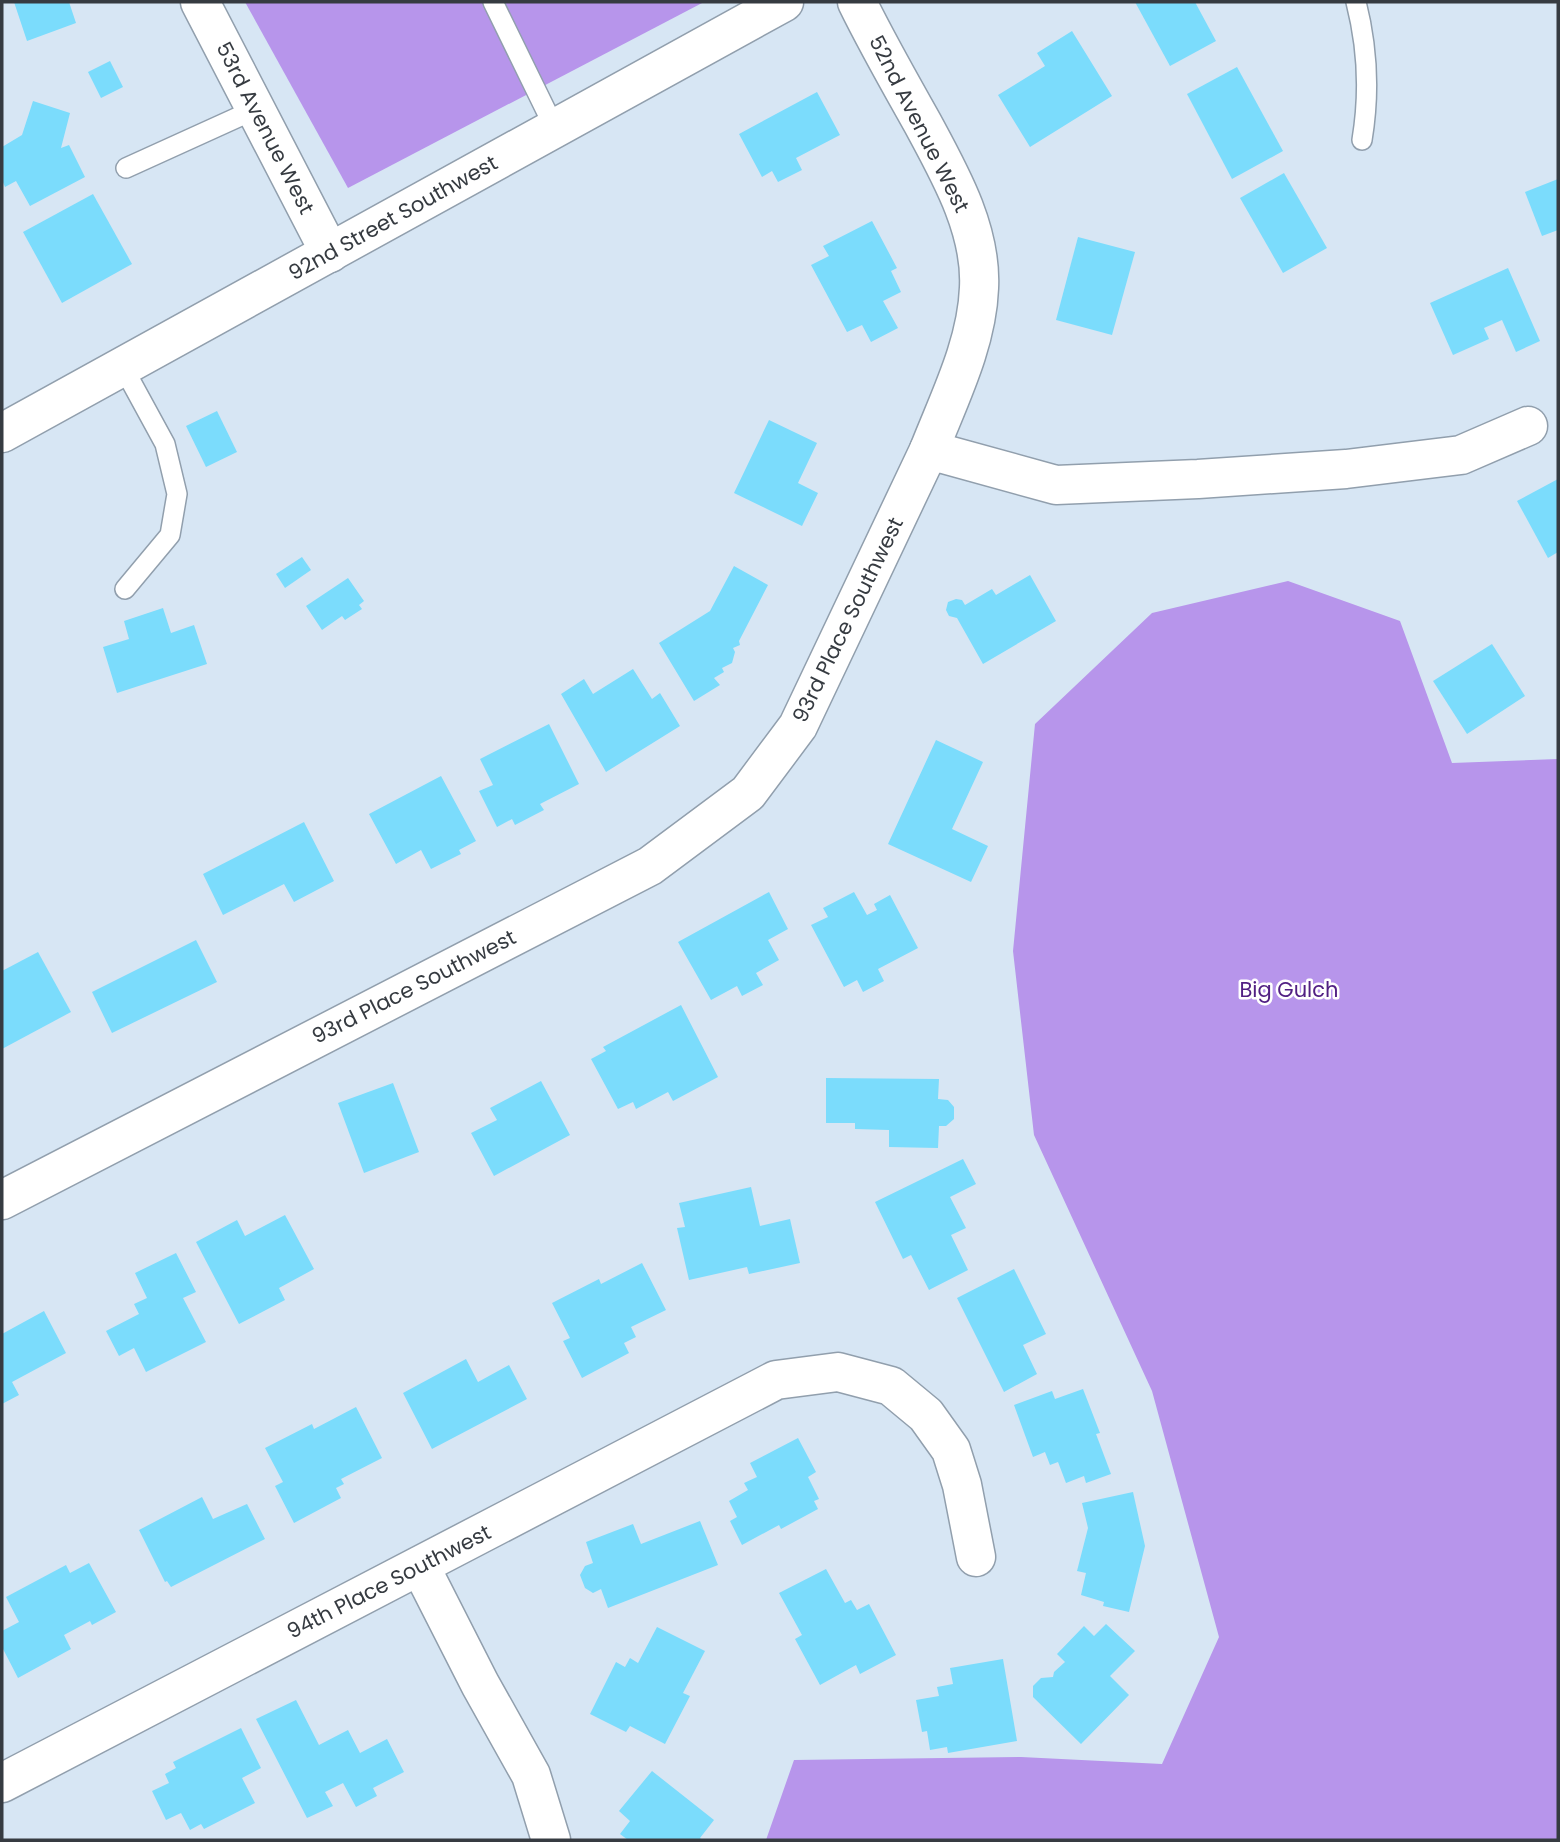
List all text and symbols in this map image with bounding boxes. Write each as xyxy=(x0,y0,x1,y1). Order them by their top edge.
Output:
street label: 52nd Avenue West xyxy=(862,30,977,217)
street label: 53rd Avenue West xyxy=(209,37,321,219)
street label: 92nd Street Southwest xyxy=(283,148,502,287)
street label: 93rd Place Southwest xyxy=(785,512,910,727)
street label: 93rd Place Southwest xyxy=(307,922,521,1051)
park label: Big Gulch xyxy=(1240,975,1338,1004)
street label: 94th Place Southwest xyxy=(282,1518,496,1646)

